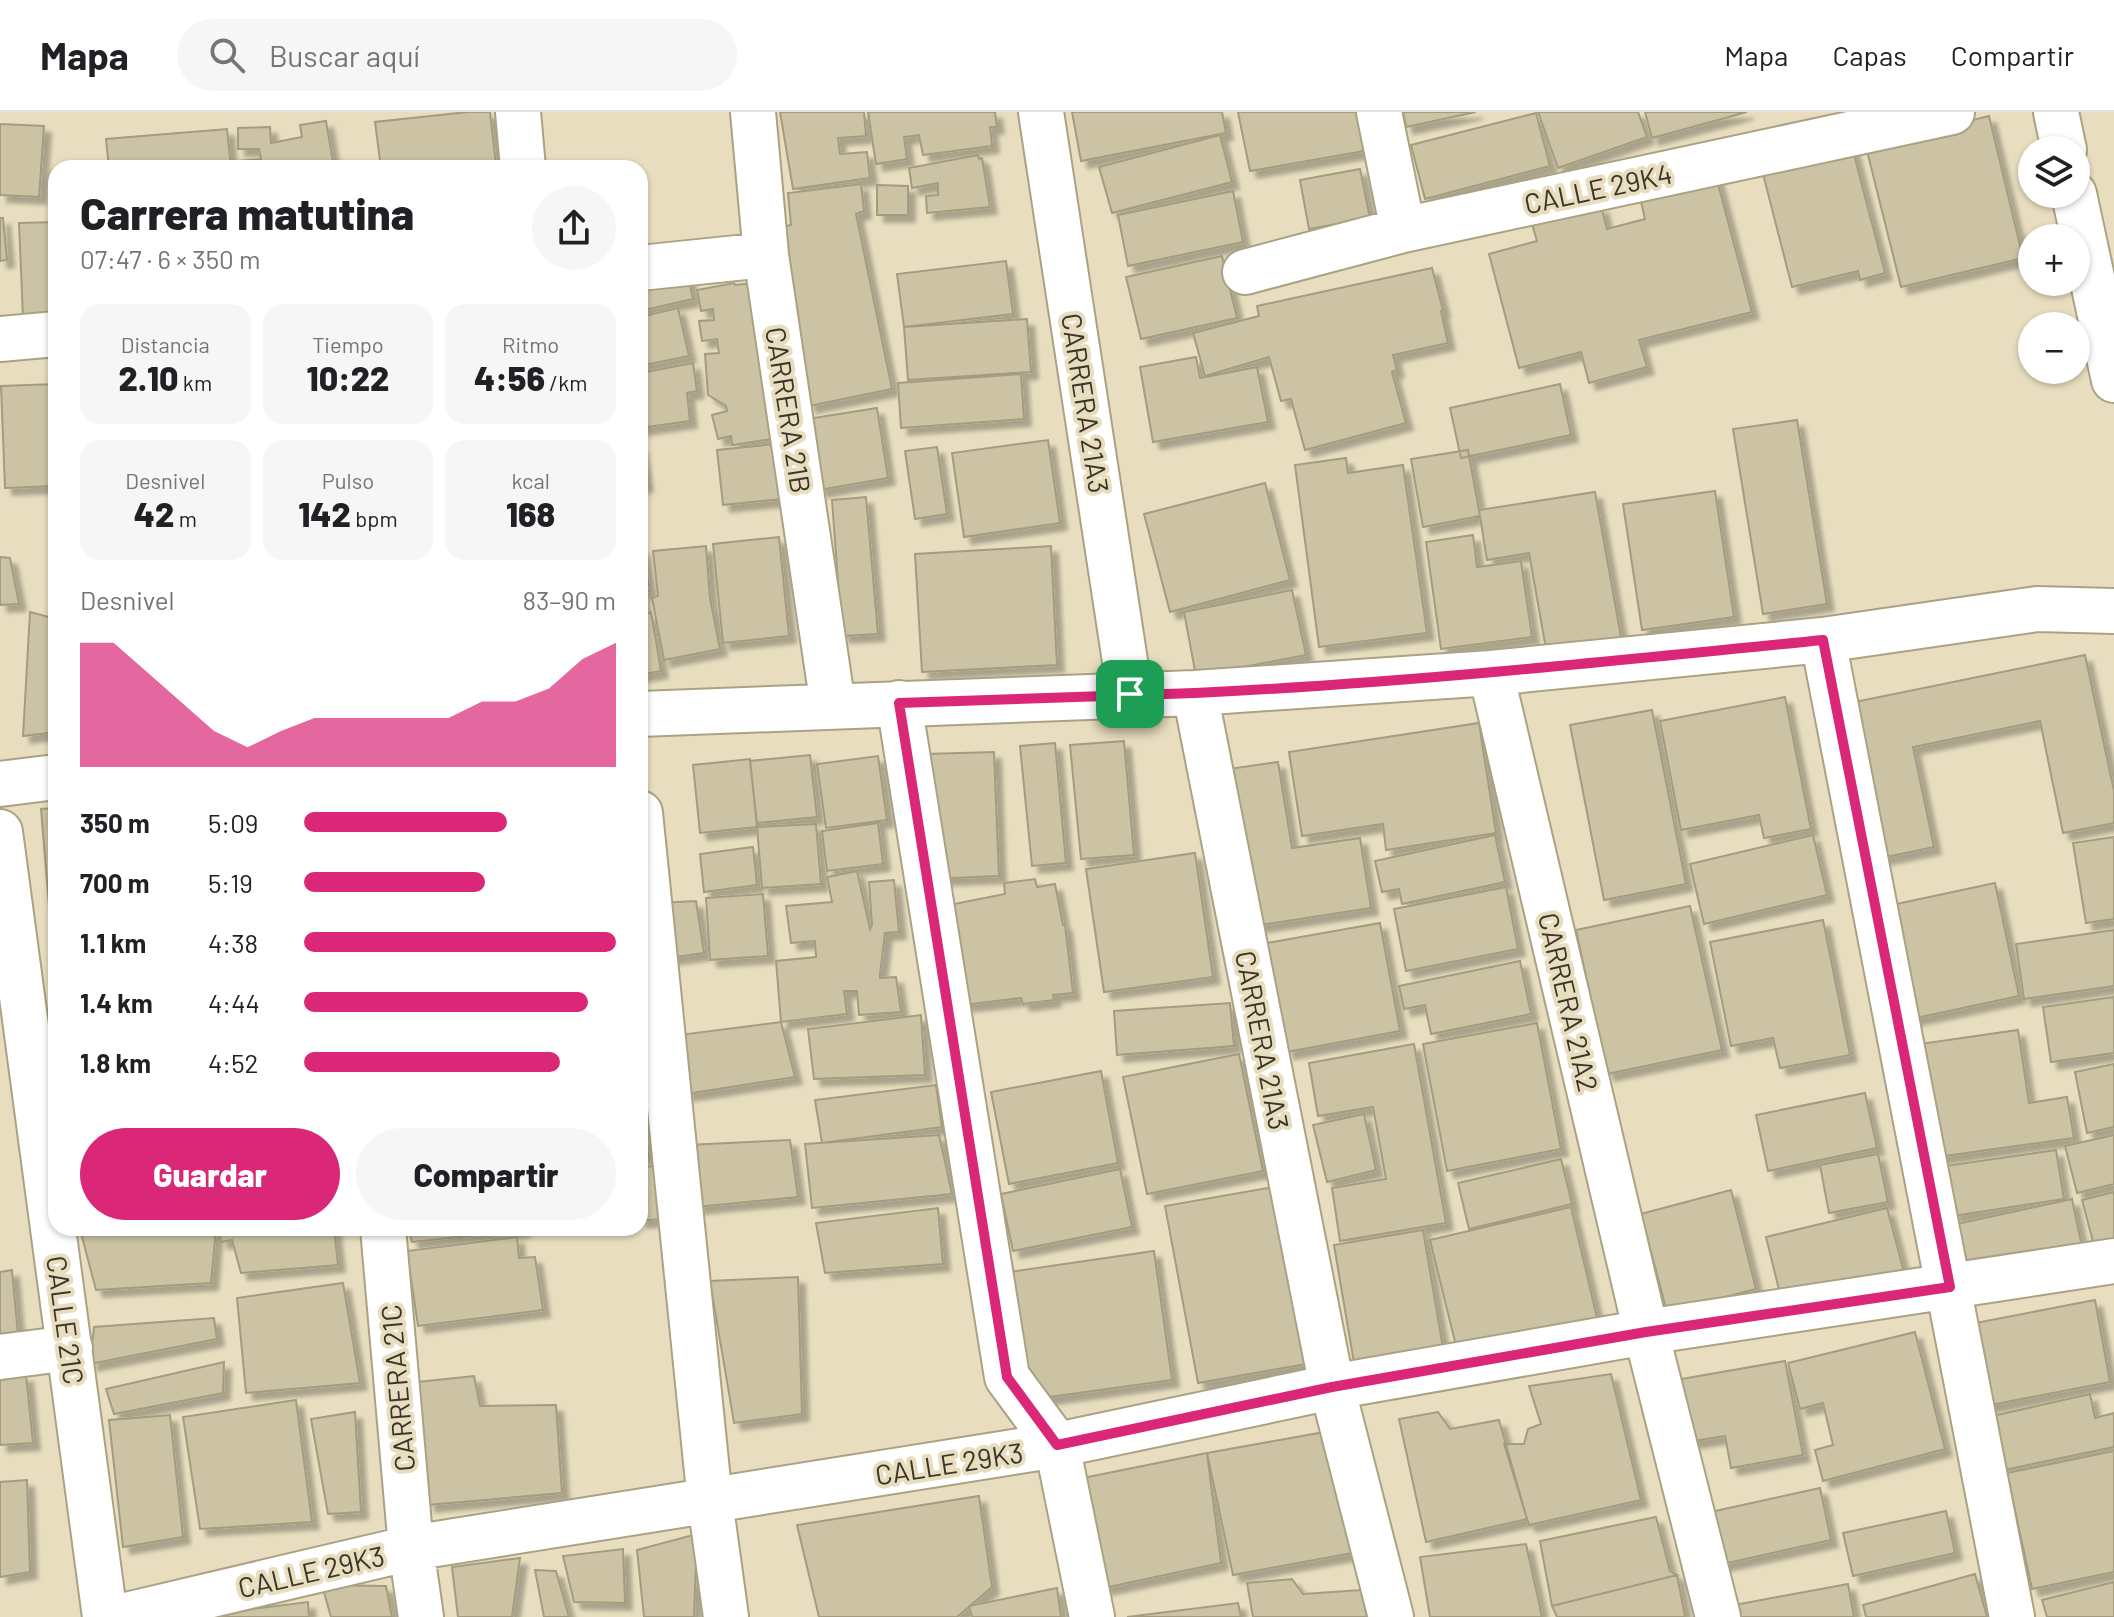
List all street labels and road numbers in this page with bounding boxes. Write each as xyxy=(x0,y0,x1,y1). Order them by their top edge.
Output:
street label: CALLE 29K4 xyxy=(1521,156,1675,220)
street label: CARRERA 21A3 xyxy=(1055,311,1117,495)
street label: CARRERA 21B xyxy=(759,324,819,496)
street label: CARRERA 21A2 xyxy=(1532,909,1606,1095)
street label: CARRERA 21A3 xyxy=(1229,948,1297,1132)
street label: CALLE 21C xyxy=(40,1253,92,1387)
street label: CARRERA 21C xyxy=(373,1303,421,1473)
street label: CALLE 29K3 xyxy=(873,1435,1025,1491)
street label: CALLE 29K3 xyxy=(234,1538,388,1604)

